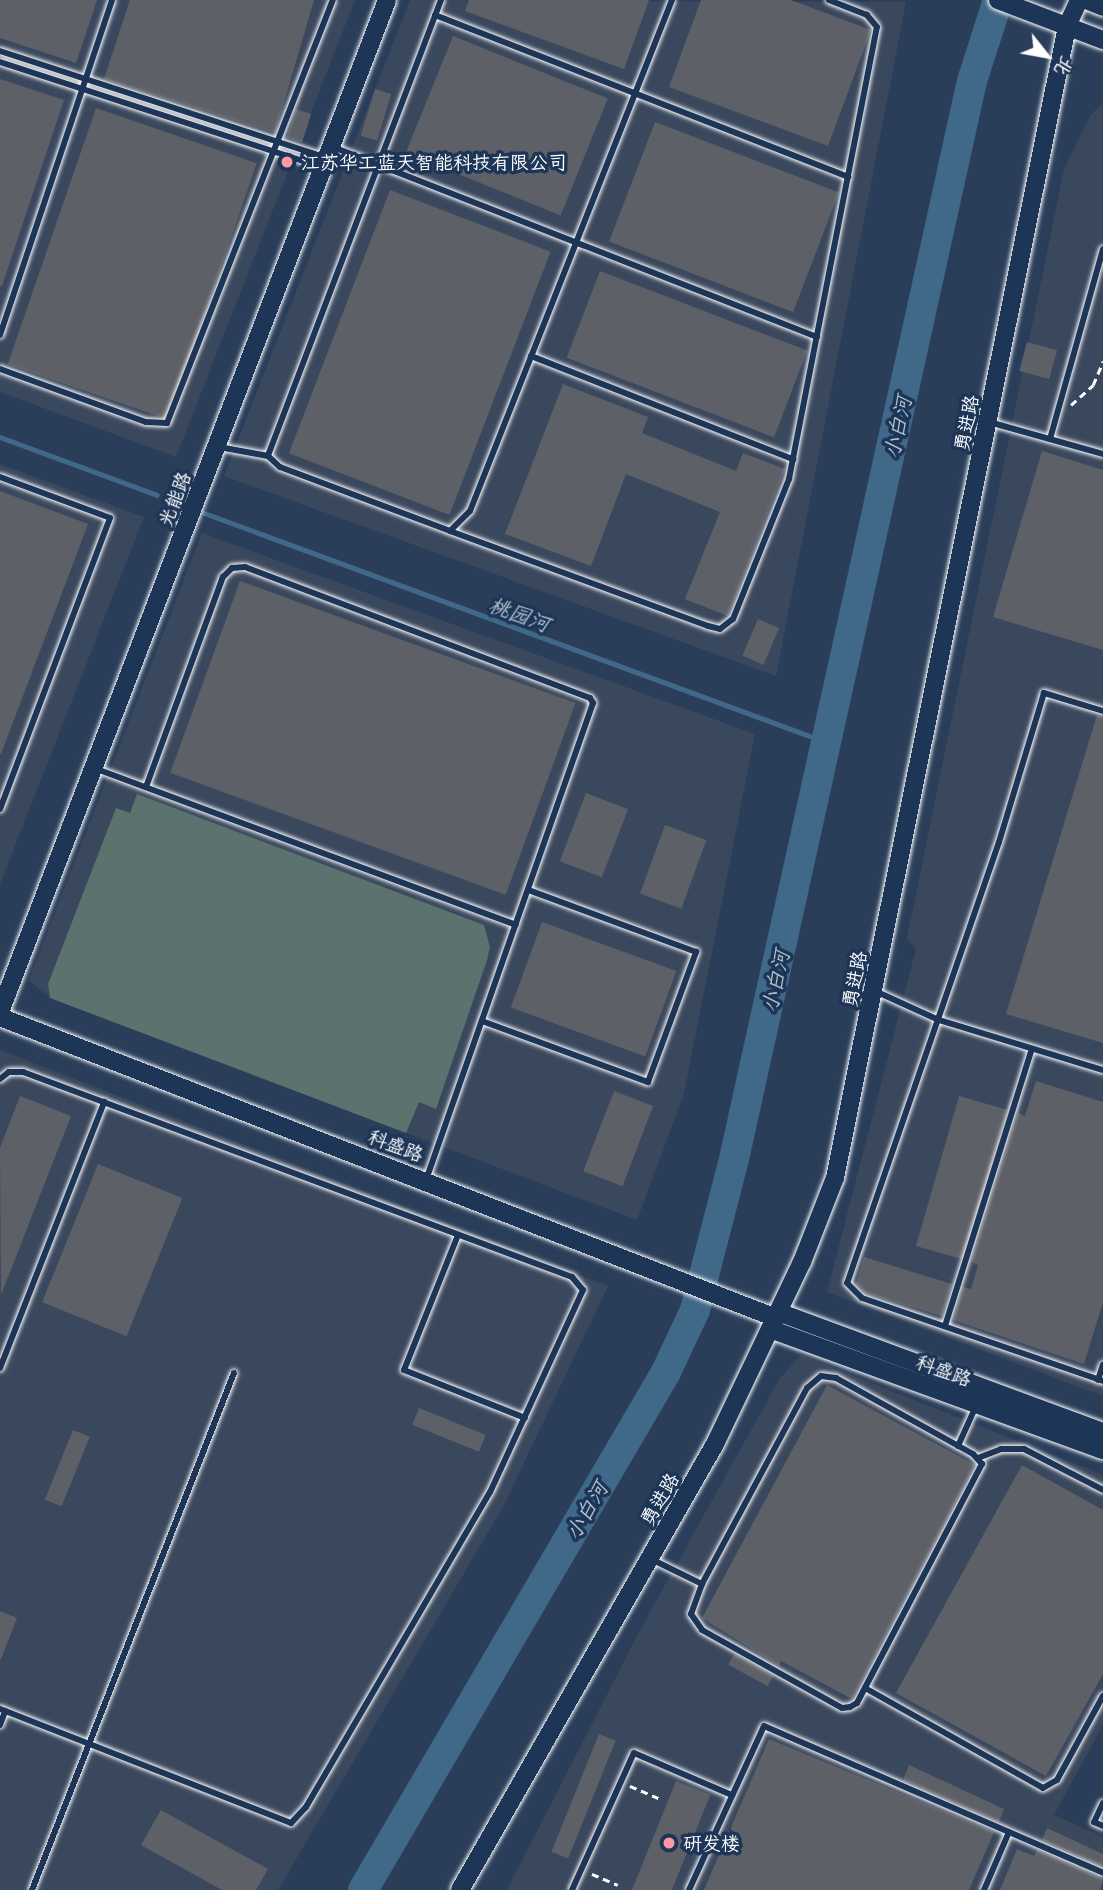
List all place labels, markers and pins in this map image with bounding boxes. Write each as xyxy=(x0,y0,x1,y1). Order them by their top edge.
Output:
place label: 江苏华工蓝天智能科技有限公司 xyxy=(301,151,567,173)
marker: 江苏华工蓝天智能科技有限公司 xyxy=(279,154,295,170)
place label: 研发楼 xyxy=(683,1832,740,1854)
marker: 研发楼 xyxy=(661,1835,677,1851)

